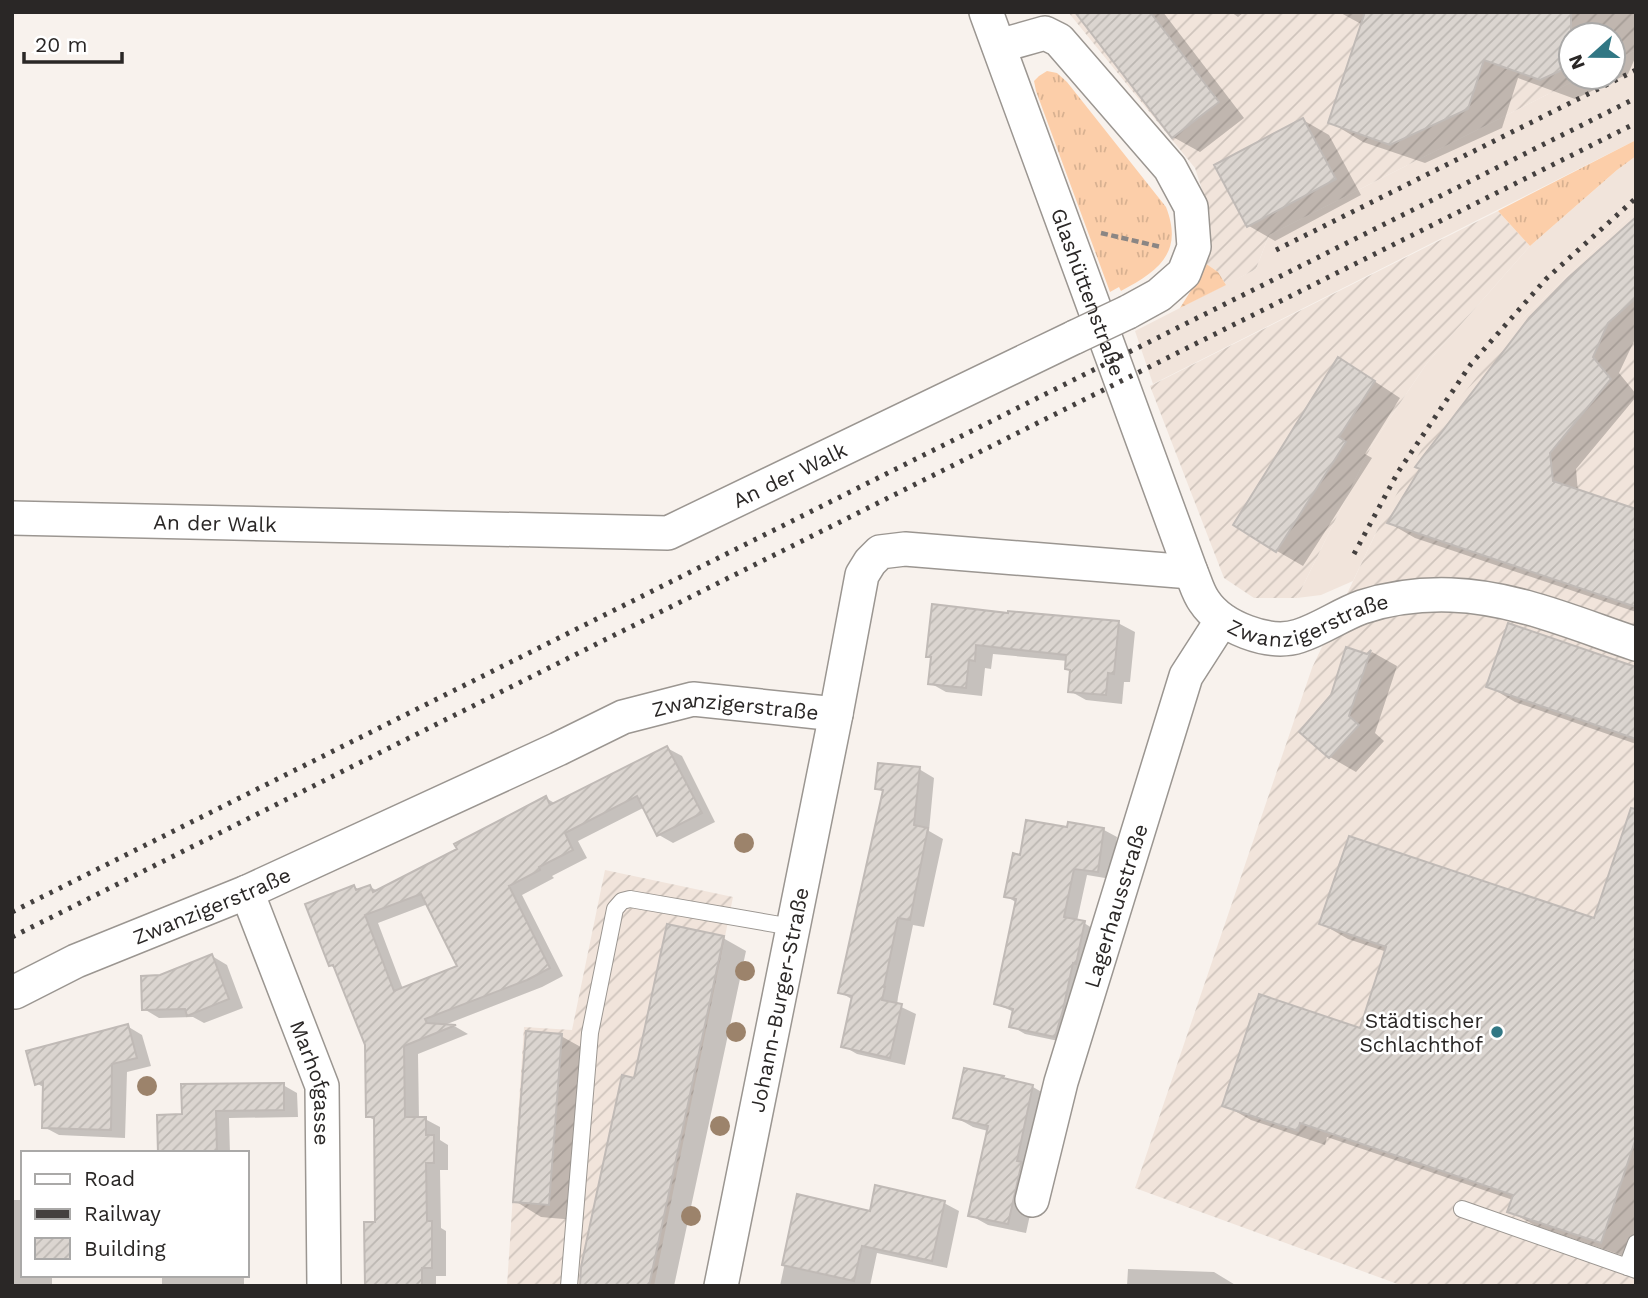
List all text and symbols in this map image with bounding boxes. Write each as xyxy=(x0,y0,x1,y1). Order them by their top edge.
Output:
scale bar xyxy=(24,21,122,65)
north arrow xyxy=(1557,21,1627,91)
text: 20 m xyxy=(35,32,87,57)
text: N xyxy=(1563,51,1590,73)
street label: Glashüttenstraße xyxy=(1046,204,1131,379)
street label: An der Walk xyxy=(728,436,851,513)
street label: An der Walk xyxy=(153,509,277,537)
street label: Zwanzigerstraße xyxy=(1224,588,1391,651)
street label: Zwanzigerstraße xyxy=(649,687,820,725)
street label: Lagerhausstraße xyxy=(1078,821,1152,991)
street label: Zwanzigerstraße xyxy=(129,861,294,949)
street label: Johann-Burger-Straße xyxy=(744,885,813,1114)
place label: Städtischer Schlachthof xyxy=(1359,1008,1483,1057)
street label: Marhofgasse xyxy=(285,1017,335,1146)
marker: Städtischer Schlachthof xyxy=(1489,1024,1505,1040)
legend xyxy=(21,1151,248,1277)
text: Road xyxy=(84,1166,135,1191)
text: Railway xyxy=(84,1201,161,1226)
text: Building xyxy=(84,1236,166,1261)

